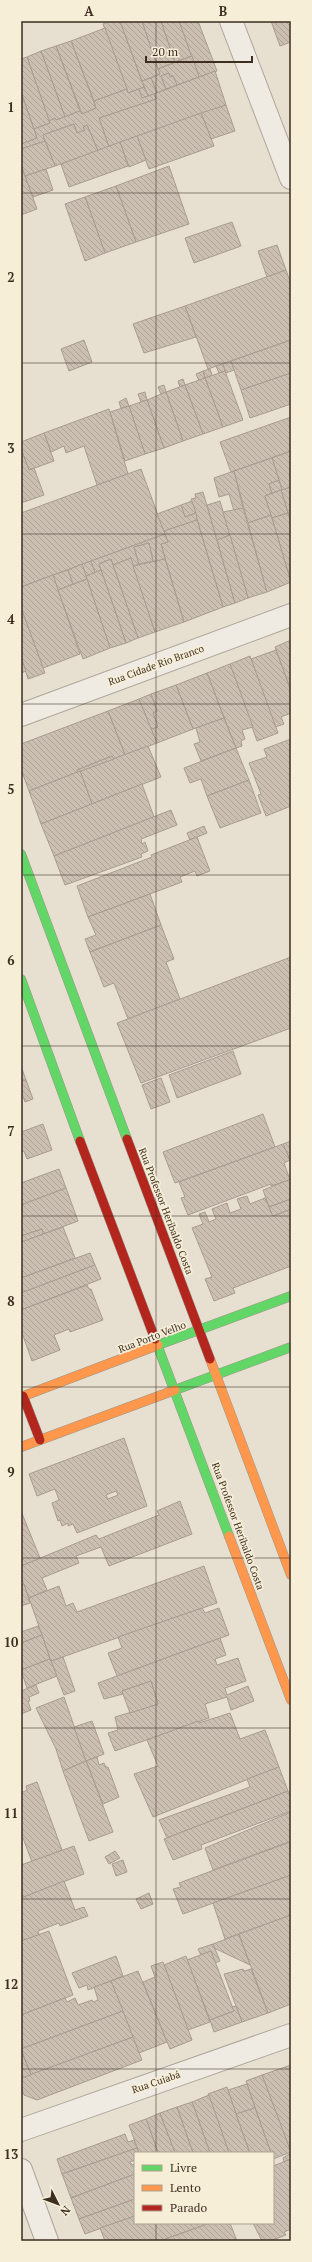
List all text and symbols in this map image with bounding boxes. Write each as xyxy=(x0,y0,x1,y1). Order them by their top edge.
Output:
text: A xyxy=(84,2,94,20)
text: B xyxy=(219,2,227,20)
scale bar xyxy=(146,38,252,64)
text: 20 m xyxy=(152,44,179,59)
text: 1 xyxy=(7,98,15,116)
text: 2 xyxy=(7,268,15,286)
text: 3 xyxy=(7,439,15,457)
text: 4 xyxy=(7,610,15,628)
street label: Rua Cidade Rio Branco xyxy=(106,641,206,688)
text: 5 xyxy=(7,780,15,798)
text: 6 xyxy=(7,951,15,969)
text: 7 xyxy=(7,1122,15,1140)
street label: Rua Professor Heribaldo Costa xyxy=(136,1146,196,1276)
text: 8 xyxy=(7,1292,15,1310)
street label: Rua Porto Velho xyxy=(116,1318,188,1356)
street label: Rua Professor Heribaldo Costa xyxy=(209,1461,267,1591)
text: 9 xyxy=(7,1463,15,1481)
text: 10 xyxy=(4,1633,19,1651)
text: 11 xyxy=(4,1804,18,1822)
text: 12 xyxy=(4,1975,18,1993)
street label: Rua Cuiabá xyxy=(130,2068,182,2096)
text: 13 xyxy=(4,2145,18,2163)
legend xyxy=(134,2152,274,2224)
text: Livre xyxy=(170,2160,197,2175)
text: Lento xyxy=(170,2180,201,2195)
north arrow xyxy=(38,2184,78,2224)
text: Parado xyxy=(170,2200,208,2215)
text: N xyxy=(57,2203,73,2219)

